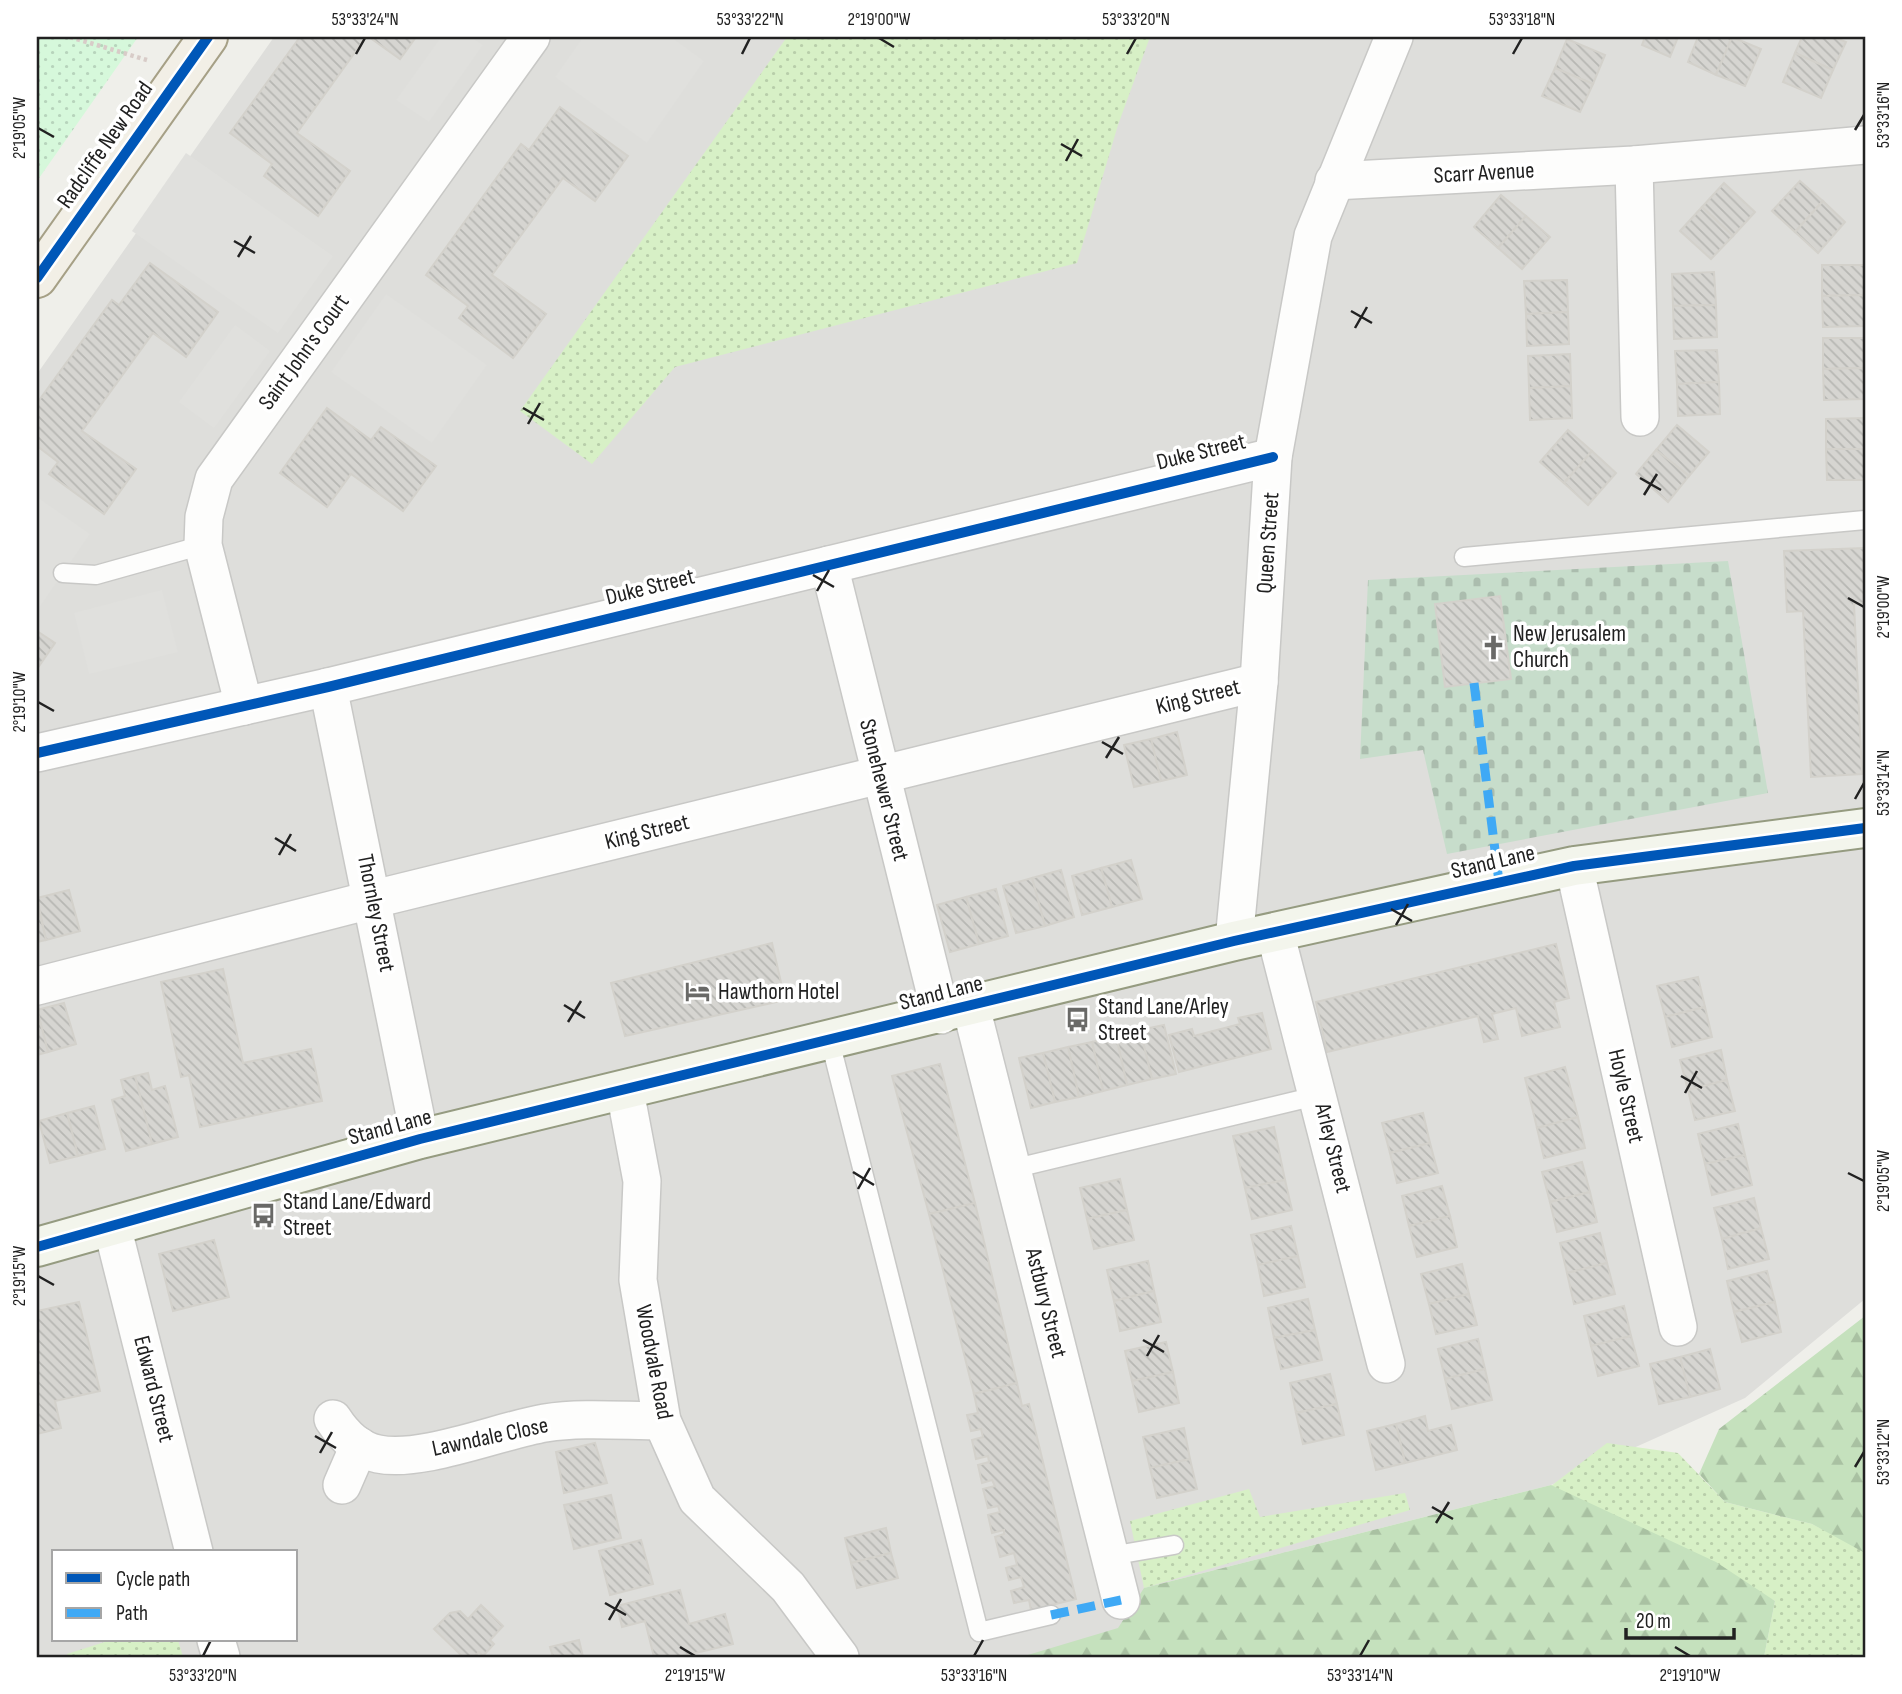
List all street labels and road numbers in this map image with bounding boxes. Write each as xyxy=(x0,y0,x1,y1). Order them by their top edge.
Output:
street label: Radcliffe New Road xyxy=(51,76,159,214)
street label: Scarr Avenue xyxy=(1433,156,1535,190)
street label: Saint John's Court xyxy=(253,289,355,415)
street label: Duke Street xyxy=(1154,427,1248,477)
street label: Queen Street xyxy=(1250,491,1286,595)
street label: Duke Street xyxy=(603,562,697,612)
street label: King Street xyxy=(1153,673,1243,721)
street label: Stonehewer Street xyxy=(853,716,915,864)
street label: King Street xyxy=(602,808,692,856)
street label: Stand Lane xyxy=(1448,839,1538,885)
street label: Thornley Street xyxy=(351,852,401,974)
street label: Stand Lane xyxy=(896,969,986,1017)
street label: Hoyle Street xyxy=(1602,1046,1650,1146)
street label: Arley Street xyxy=(1308,1099,1358,1196)
street label: Stand Lane xyxy=(345,1102,435,1152)
street label: Astbury Street xyxy=(1019,1244,1073,1361)
street label: Woodvale Road xyxy=(629,1302,679,1422)
street label: Edward Street xyxy=(127,1333,181,1445)
street label: Lawndale Close xyxy=(429,1411,551,1463)

